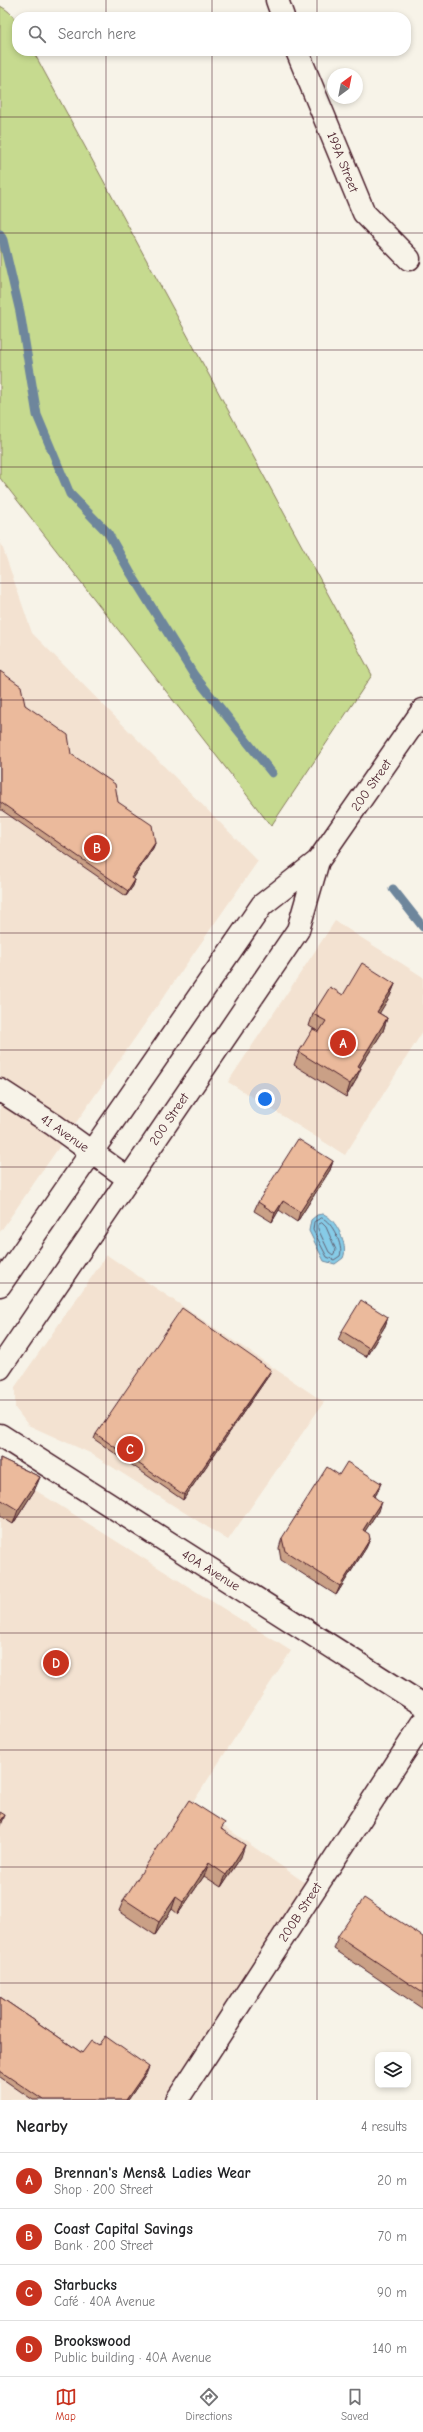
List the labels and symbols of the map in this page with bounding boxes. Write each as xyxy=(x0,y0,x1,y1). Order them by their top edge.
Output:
north arrow xyxy=(327,68,363,104)
street label: 199A Street xyxy=(324,130,362,195)
street label: 200 Street xyxy=(348,755,395,814)
pin: B xyxy=(84,833,110,863)
pin: A xyxy=(330,1028,356,1058)
street label: 200 Street xyxy=(146,1089,193,1148)
your location xyxy=(255,1089,275,1109)
street label: 41 Avenue xyxy=(38,1111,92,1155)
pin: C xyxy=(117,1434,143,1464)
street label: 40A Avenue xyxy=(179,1546,243,1594)
pin: D xyxy=(43,1648,69,1678)
street label: 200B Street xyxy=(275,1879,325,1944)

